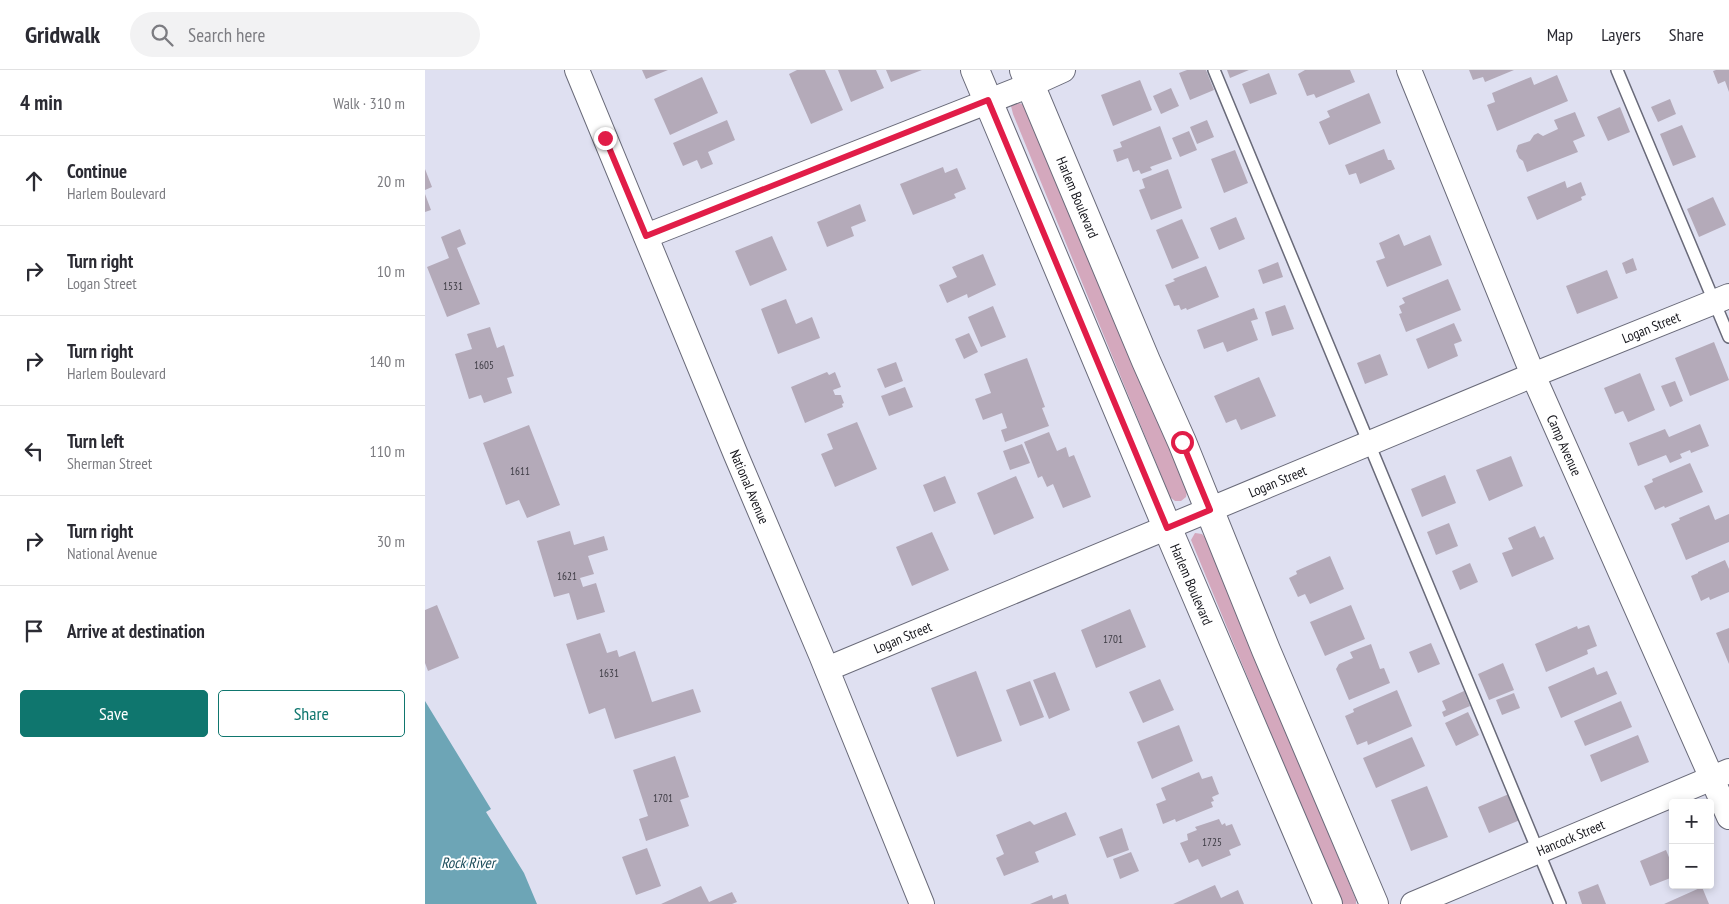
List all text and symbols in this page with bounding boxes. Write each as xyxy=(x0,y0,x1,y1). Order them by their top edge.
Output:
search box xyxy=(130,12,480,57)
text: Gridwalk xyxy=(25,19,100,50)
icon: search xyxy=(148,21,176,49)
text: Search here xyxy=(188,23,265,47)
text: Map xyxy=(1547,23,1573,46)
text: Layers xyxy=(1601,23,1641,46)
text: Share xyxy=(1669,23,1704,46)
text: 4 min xyxy=(20,89,62,116)
text: Walk · 310 m xyxy=(333,93,405,113)
route end xyxy=(594,127,617,150)
street label: Harlem Boulevard xyxy=(1052,154,1102,241)
text: Continue xyxy=(67,159,127,183)
icon: ahead xyxy=(20,167,48,195)
text: 20 m xyxy=(377,171,405,191)
text: Harlem Boulevard xyxy=(67,183,166,203)
text: Turn right xyxy=(67,249,133,273)
icon: right xyxy=(20,257,48,285)
text: 10 m xyxy=(377,261,405,281)
text: Logan Street xyxy=(67,273,137,293)
house number: 1531 xyxy=(443,279,463,293)
street label: Logan Street xyxy=(1619,308,1683,347)
text: Turn right xyxy=(67,339,133,363)
icon: right xyxy=(20,347,48,375)
text: 140 m xyxy=(370,351,405,371)
house number: 1605 xyxy=(474,358,494,372)
text: Harlem Boulevard xyxy=(67,363,166,383)
street label: Camp Avenue xyxy=(1543,412,1586,479)
text: Turn left xyxy=(67,429,124,453)
route start xyxy=(1171,431,1194,454)
icon: left xyxy=(20,437,48,465)
text: 110 m xyxy=(370,441,405,461)
street label: National Avenue xyxy=(726,447,773,527)
text: Sherman Street xyxy=(67,453,152,473)
street label: Logan Street xyxy=(1246,461,1309,501)
house number: 1611 xyxy=(510,464,530,478)
text: Turn right xyxy=(67,519,133,543)
icon: right xyxy=(20,527,48,555)
text: 30 m xyxy=(377,531,405,551)
street label: Harlem Boulevard xyxy=(1166,541,1217,628)
text: National Avenue xyxy=(67,543,157,563)
house number: 1621 xyxy=(557,569,577,583)
icon: arrive xyxy=(20,617,48,645)
street label: Logan Street xyxy=(871,617,934,658)
text: Arrive at destination xyxy=(67,619,205,643)
house number: 1701 xyxy=(1103,632,1123,646)
house number: 1631 xyxy=(599,666,619,680)
button: Save xyxy=(20,690,208,737)
button: Share xyxy=(218,690,405,737)
house number: 1701 xyxy=(653,791,673,805)
map controls xyxy=(1669,799,1714,889)
button: + xyxy=(1669,799,1714,844)
street label: Hancock Street xyxy=(1534,815,1607,860)
house number: 1725 xyxy=(1202,835,1222,849)
button: − xyxy=(1669,844,1714,889)
water label: Rock River xyxy=(441,853,497,872)

